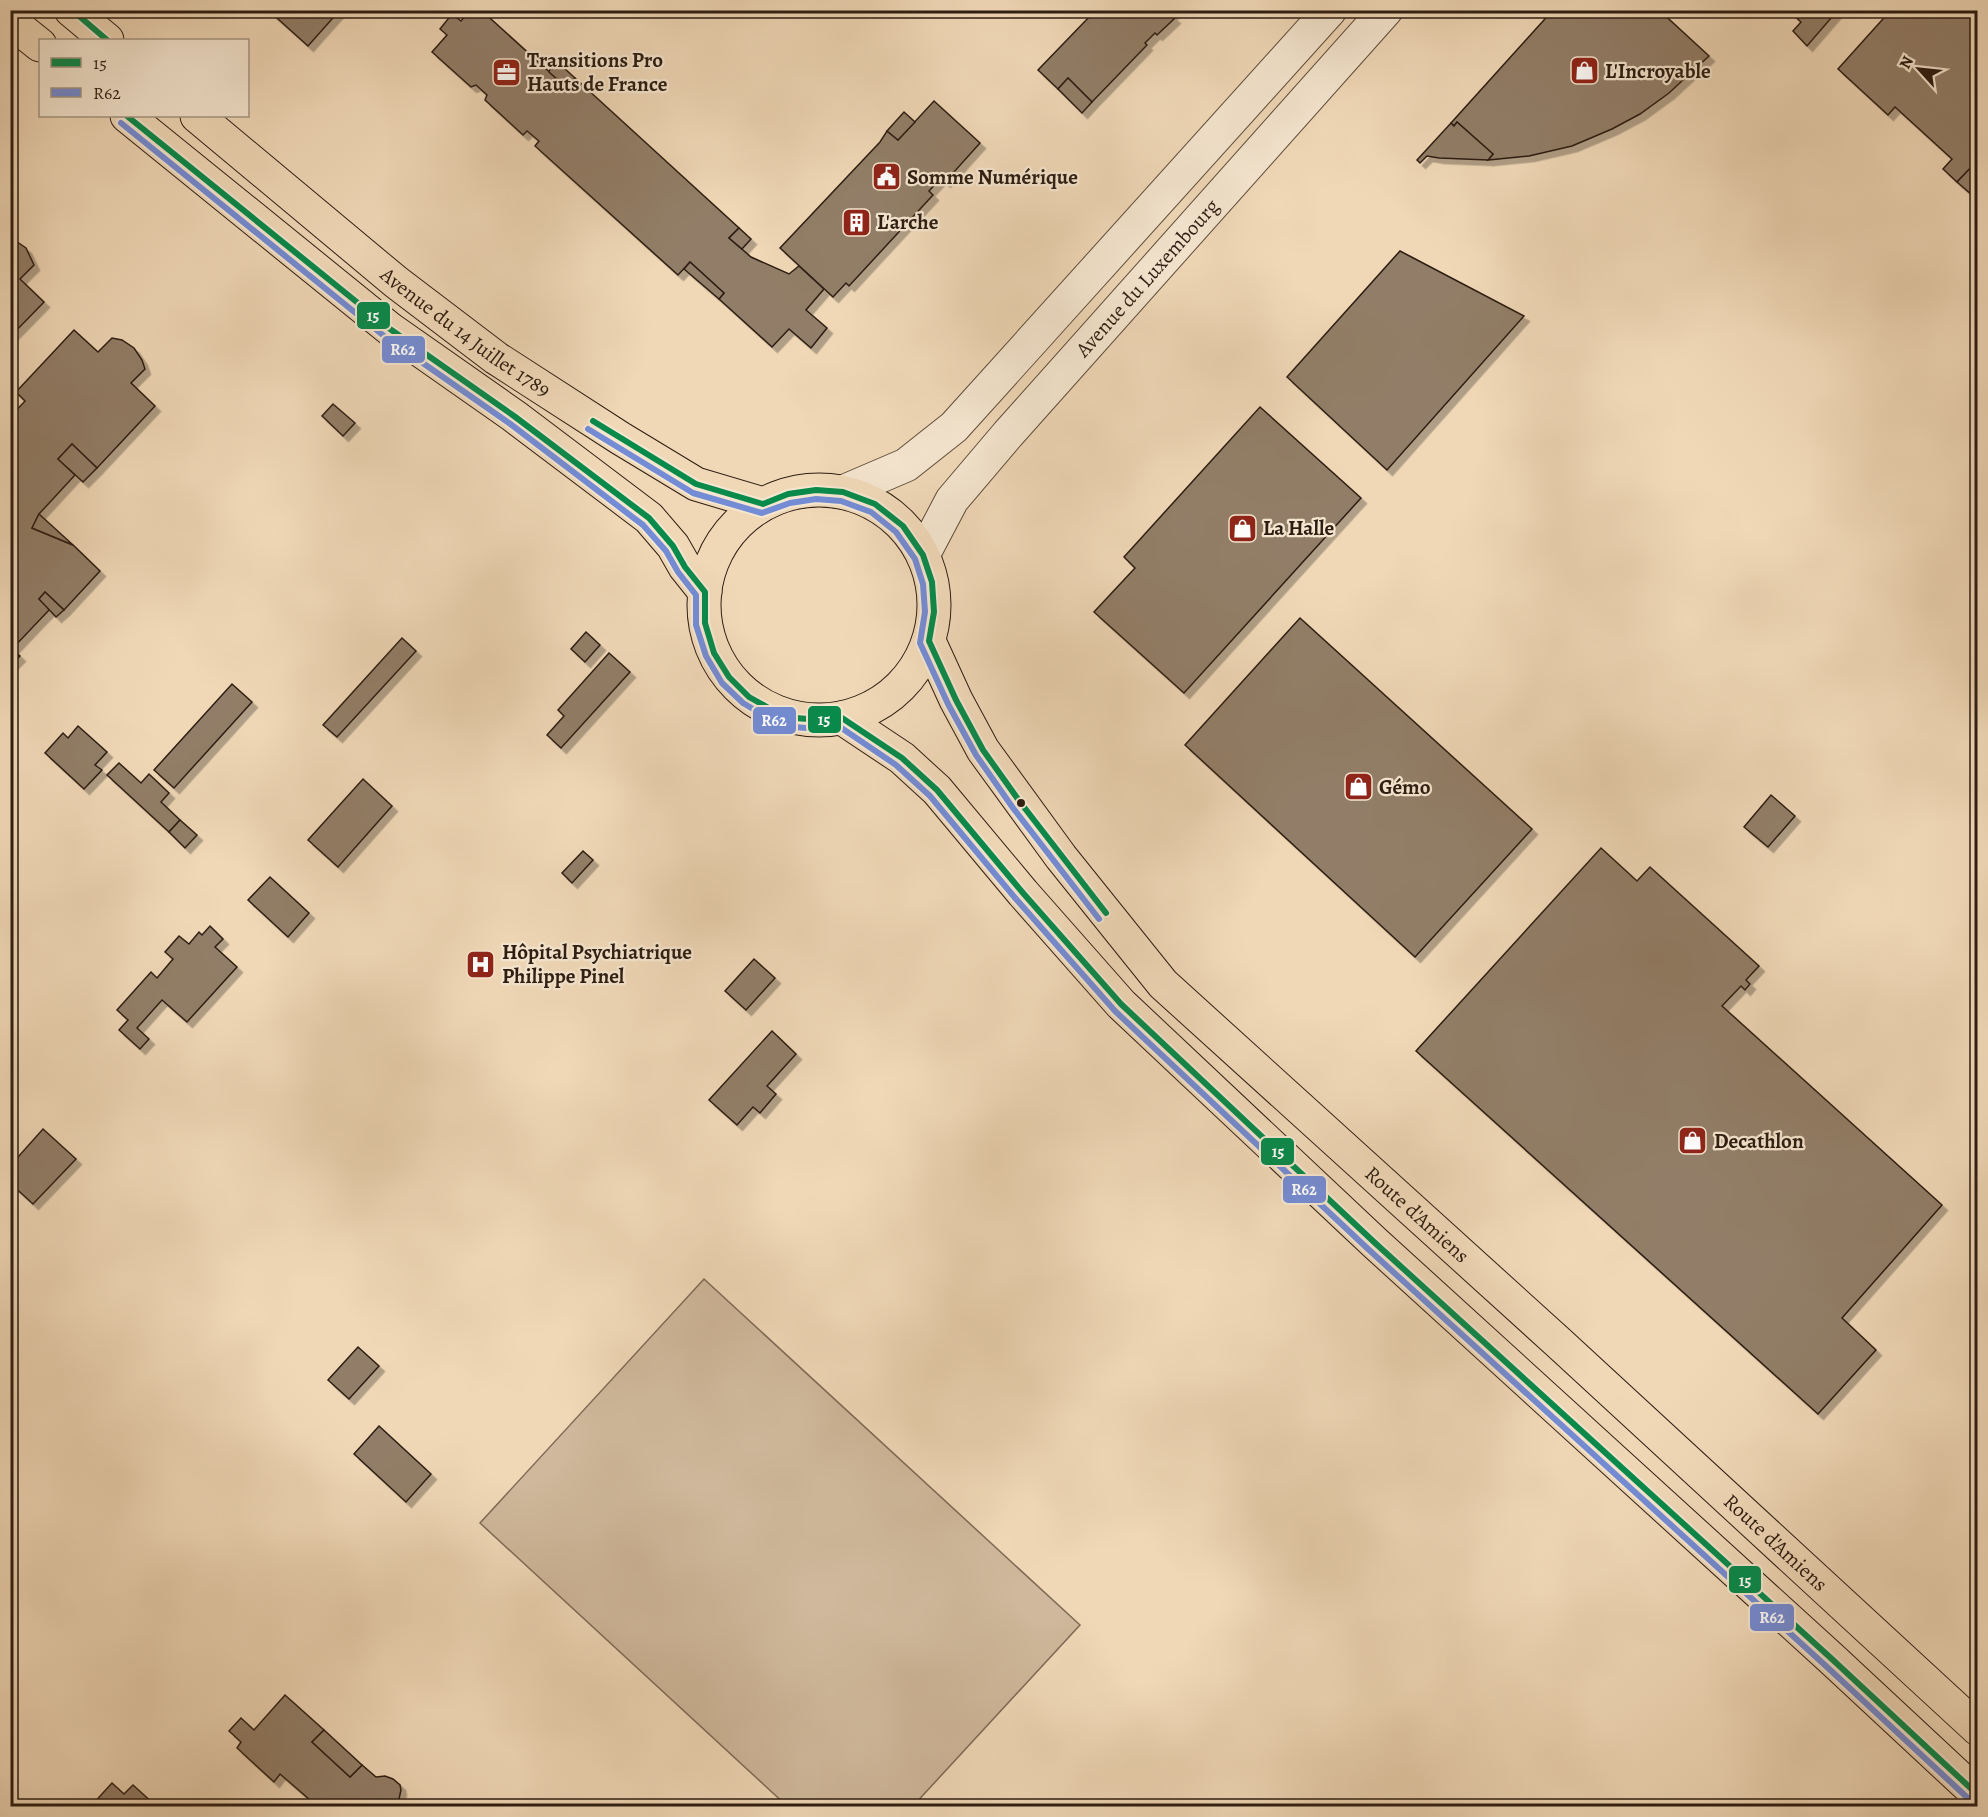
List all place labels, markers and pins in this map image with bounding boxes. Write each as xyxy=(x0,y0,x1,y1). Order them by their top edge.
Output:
place label: Transitions Pro Hauts de France xyxy=(527,46,668,98)
shop icon: L'Incroyable xyxy=(1568,55,1600,87)
office icon: Transitions Pro Hauts de France xyxy=(490,56,522,88)
place label: L'Incroyable xyxy=(1605,57,1711,85)
public building icon: Somme Numérique xyxy=(870,161,902,193)
place label: Somme Numérique xyxy=(907,163,1078,191)
building icon: L'arche xyxy=(840,206,872,238)
place label: L'arche xyxy=(877,208,939,236)
shop icon: La Halle xyxy=(1226,512,1258,544)
place label: La Halle xyxy=(1263,514,1334,542)
shop icon: Gémo xyxy=(1342,771,1374,803)
place label: Gémo xyxy=(1379,773,1431,801)
unlabelled marker xyxy=(1015,797,1027,809)
place label: Hôpital Psychiatrique Philippe Pinel xyxy=(502,938,692,990)
hospital icon: Hôpital Psychiatrique Philippe Pinel xyxy=(465,948,497,980)
shop icon: Decathlon xyxy=(1677,1125,1709,1157)
place label: Decathlon xyxy=(1714,1127,1804,1155)

